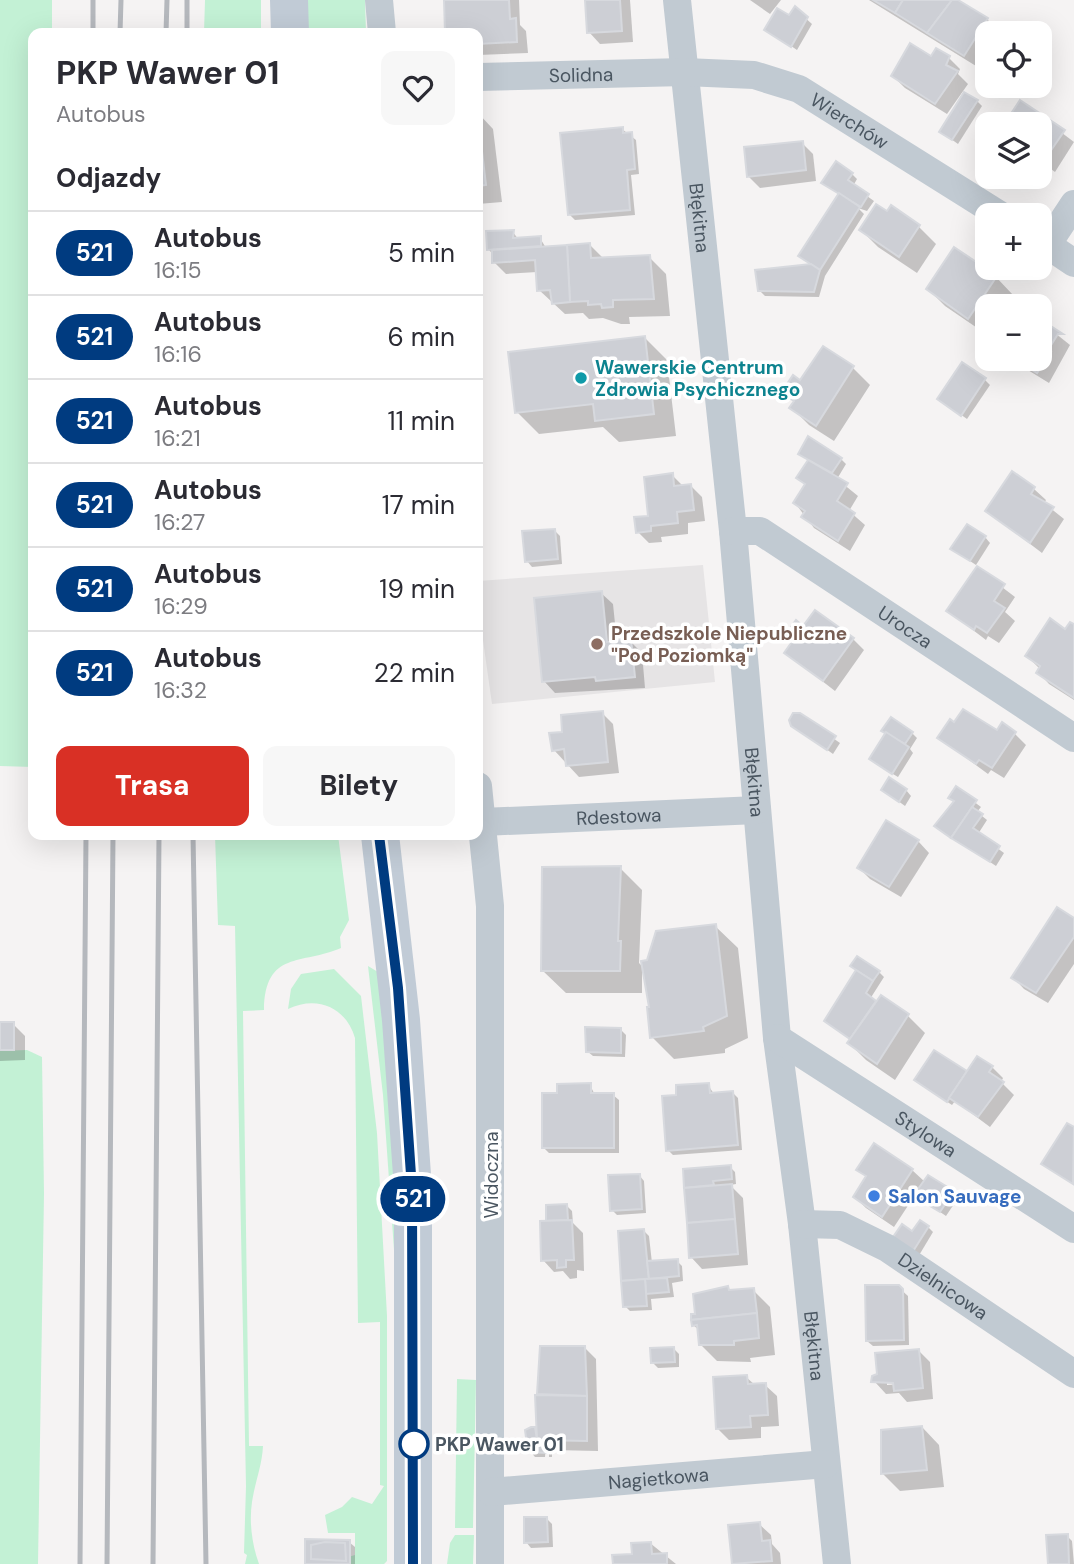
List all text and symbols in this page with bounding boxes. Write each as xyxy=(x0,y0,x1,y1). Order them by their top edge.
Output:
map controls xyxy=(975,21,1052,371)
button: locate xyxy=(975,21,1052,98)
text: PKP Wawer 01 xyxy=(56,51,280,94)
button: heart xyxy=(381,51,455,125)
street label: Solidna xyxy=(549,61,613,88)
street label: Wierchów xyxy=(806,87,894,155)
text: Autobus xyxy=(56,99,146,129)
button: layers xyxy=(975,112,1052,189)
text: Odjazdy xyxy=(56,161,161,195)
street label: Błękitna xyxy=(684,182,716,254)
button: + xyxy=(975,203,1052,280)
text: Autobus xyxy=(154,221,262,255)
text: 5 min xyxy=(388,236,455,270)
text: 521 xyxy=(76,237,113,268)
text: 16:15 xyxy=(154,255,201,285)
button: − xyxy=(975,294,1052,371)
text: Autobus xyxy=(154,305,262,339)
text: 6 min xyxy=(387,320,455,354)
text: 521 xyxy=(76,321,113,352)
text: 16:16 xyxy=(154,339,202,369)
place label: Wawerskie Centrum Zdrowia Psychicznego xyxy=(595,355,800,402)
marker: Wawerskie Centrum Zdrowia Psychicznego xyxy=(573,370,589,386)
text: Autobus xyxy=(154,389,262,423)
text: 11 min xyxy=(388,404,455,438)
text: 521 xyxy=(76,405,113,436)
text: 16:21 xyxy=(154,423,201,453)
text: Autobus xyxy=(154,473,262,507)
text: 17 min xyxy=(382,488,455,522)
text: 521 xyxy=(76,489,113,520)
text: 16:27 xyxy=(154,507,205,537)
text: Autobus xyxy=(154,557,262,591)
text: 19 min xyxy=(379,572,455,606)
text: 521 xyxy=(76,573,113,604)
text: 16:29 xyxy=(154,591,208,621)
street label: Urocza xyxy=(873,600,937,654)
place label: Przedszkole Niepubliczne "Pod Poziomką" xyxy=(611,621,847,668)
marker: Przedszkole Niepubliczne "Pod Poziomką" xyxy=(589,636,605,652)
text: Autobus xyxy=(154,641,262,675)
text: 22 min xyxy=(374,656,455,690)
text: 521 xyxy=(76,657,113,688)
text: 16:32 xyxy=(154,675,207,705)
button: Trasa xyxy=(56,746,249,826)
button: Bilety xyxy=(263,746,455,826)
street label: Błękitna xyxy=(739,746,770,818)
street label: Rdestowa xyxy=(576,802,662,830)
street label: Stylowa xyxy=(890,1105,962,1163)
street label: Widoczna xyxy=(479,1132,504,1218)
line badge: 521 xyxy=(373,1176,453,1222)
text: 521 xyxy=(394,1183,432,1214)
place label: Salon Sauvage xyxy=(888,1184,1021,1209)
marker: Salon Sauvage xyxy=(866,1188,882,1204)
street label: Dzielnicowa xyxy=(893,1247,993,1325)
street label: Błękitna xyxy=(799,1310,831,1382)
marker: PKP Wawer 01 xyxy=(399,1429,429,1459)
place label: PKP Wawer 01 xyxy=(435,1432,564,1457)
street label: Nagietkowa xyxy=(607,1461,710,1495)

